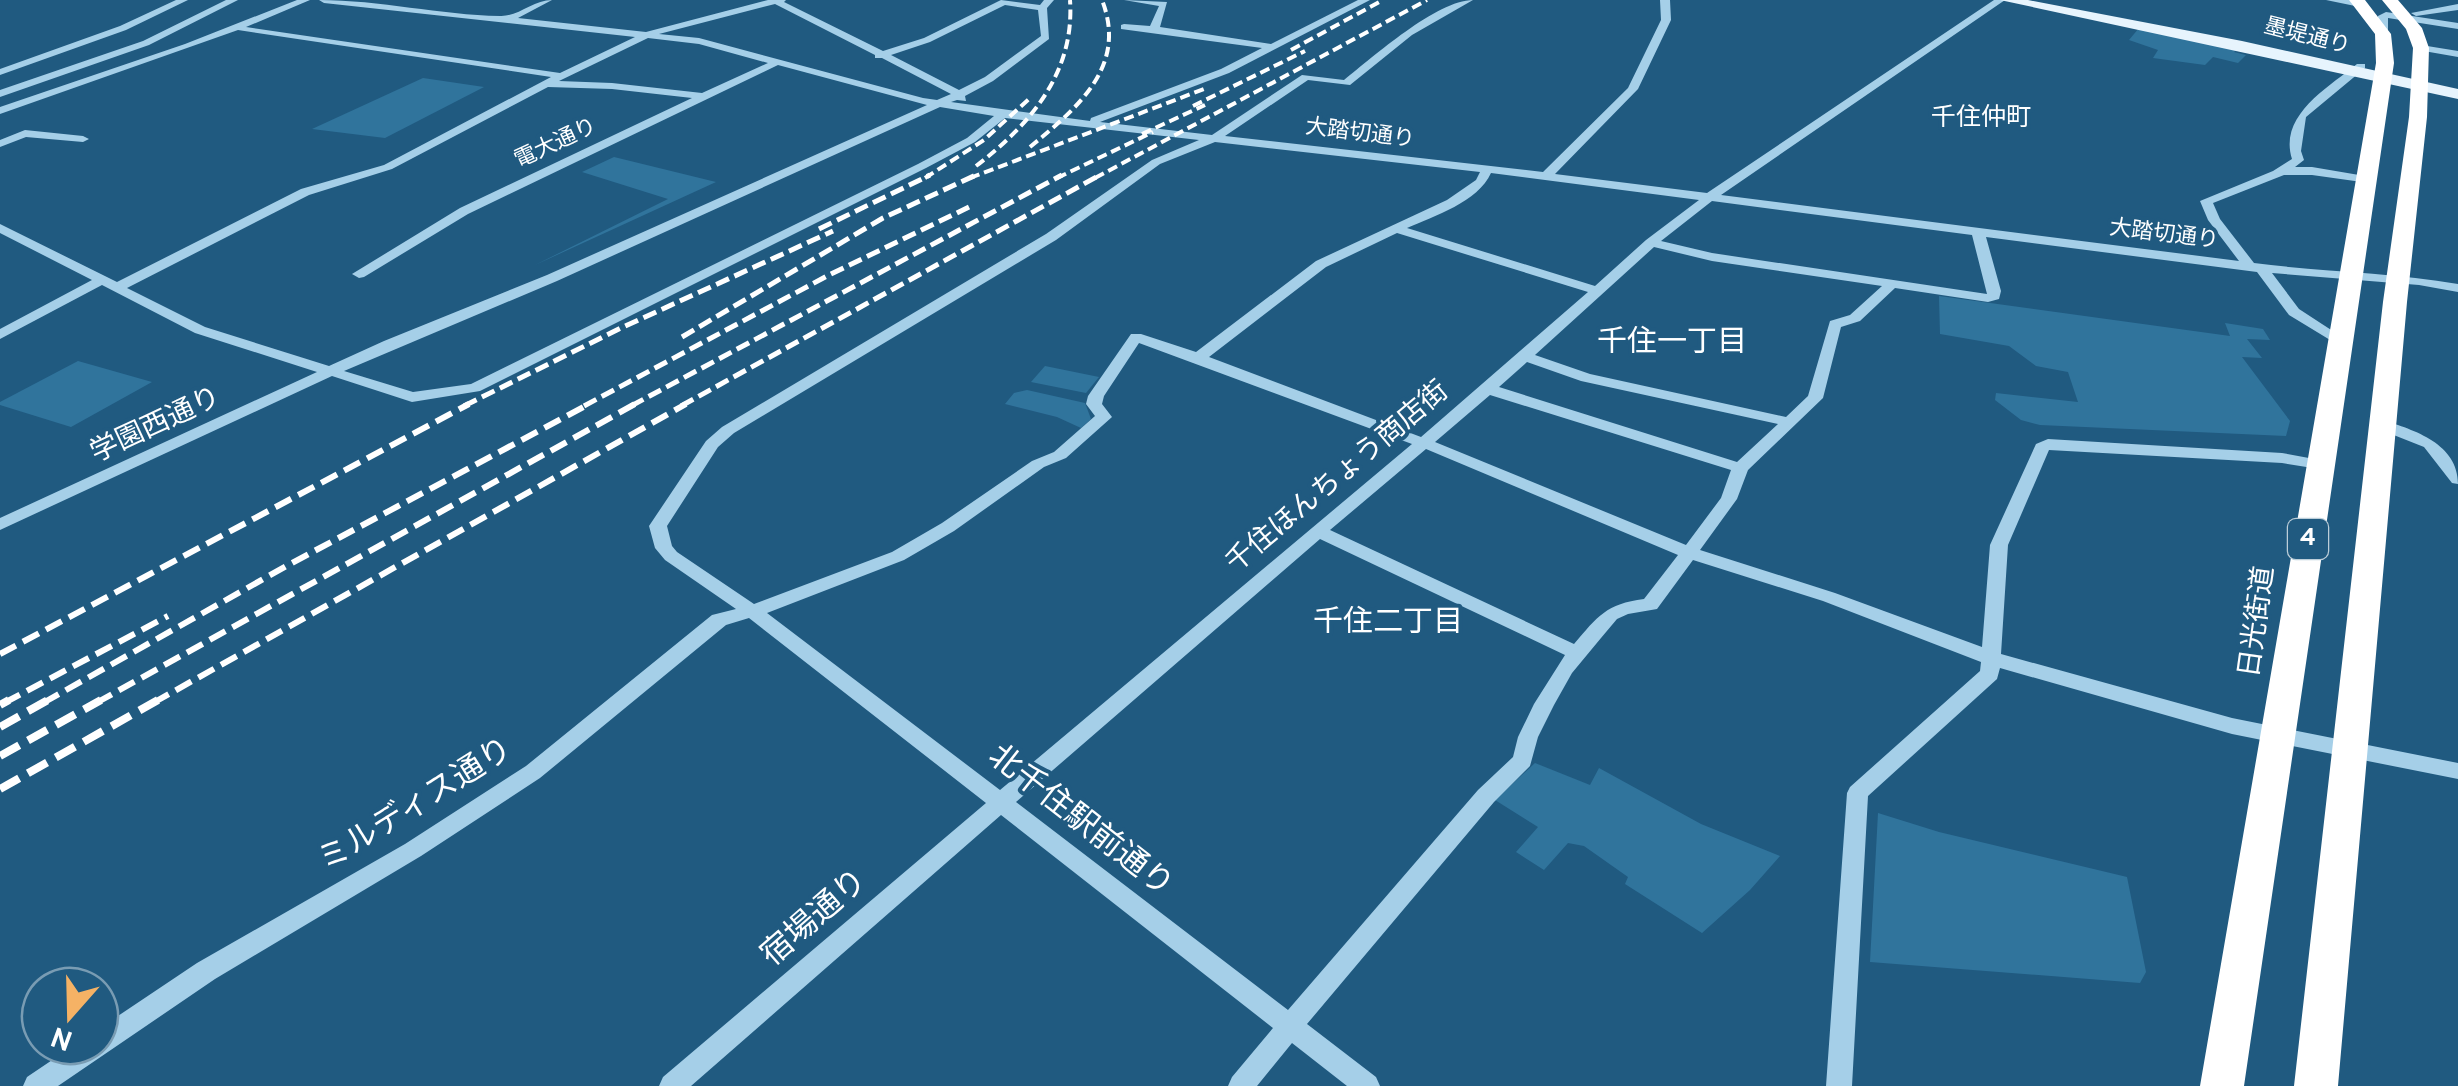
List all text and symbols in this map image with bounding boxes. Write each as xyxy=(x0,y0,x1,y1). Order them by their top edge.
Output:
street label: 墨堤通り xyxy=(2261,13,2353,61)
district label: 千住仲町 xyxy=(1931,103,2031,135)
street label: 電大通り xyxy=(510,113,602,175)
street label: 大踏切通り xyxy=(1304,114,1416,154)
street label: 大踏切通り xyxy=(2108,215,2220,255)
district label: 千住一丁目 xyxy=(1597,325,1747,362)
street label: 千住ほんちょう商店街 xyxy=(1219,374,1457,582)
street label: 学園西通り xyxy=(85,380,227,472)
road number: 4 xyxy=(2288,519,2328,559)
street label: 日光街道 xyxy=(2232,564,2284,680)
district label: 千住二丁目 xyxy=(1313,605,1463,642)
street label: ミルディス通り xyxy=(311,730,521,882)
street label: 北千住駅前通り xyxy=(979,737,1181,907)
street label: 宿場通り xyxy=(754,862,876,976)
north arrow xyxy=(20,966,120,1066)
text: N xyxy=(47,1016,78,1057)

